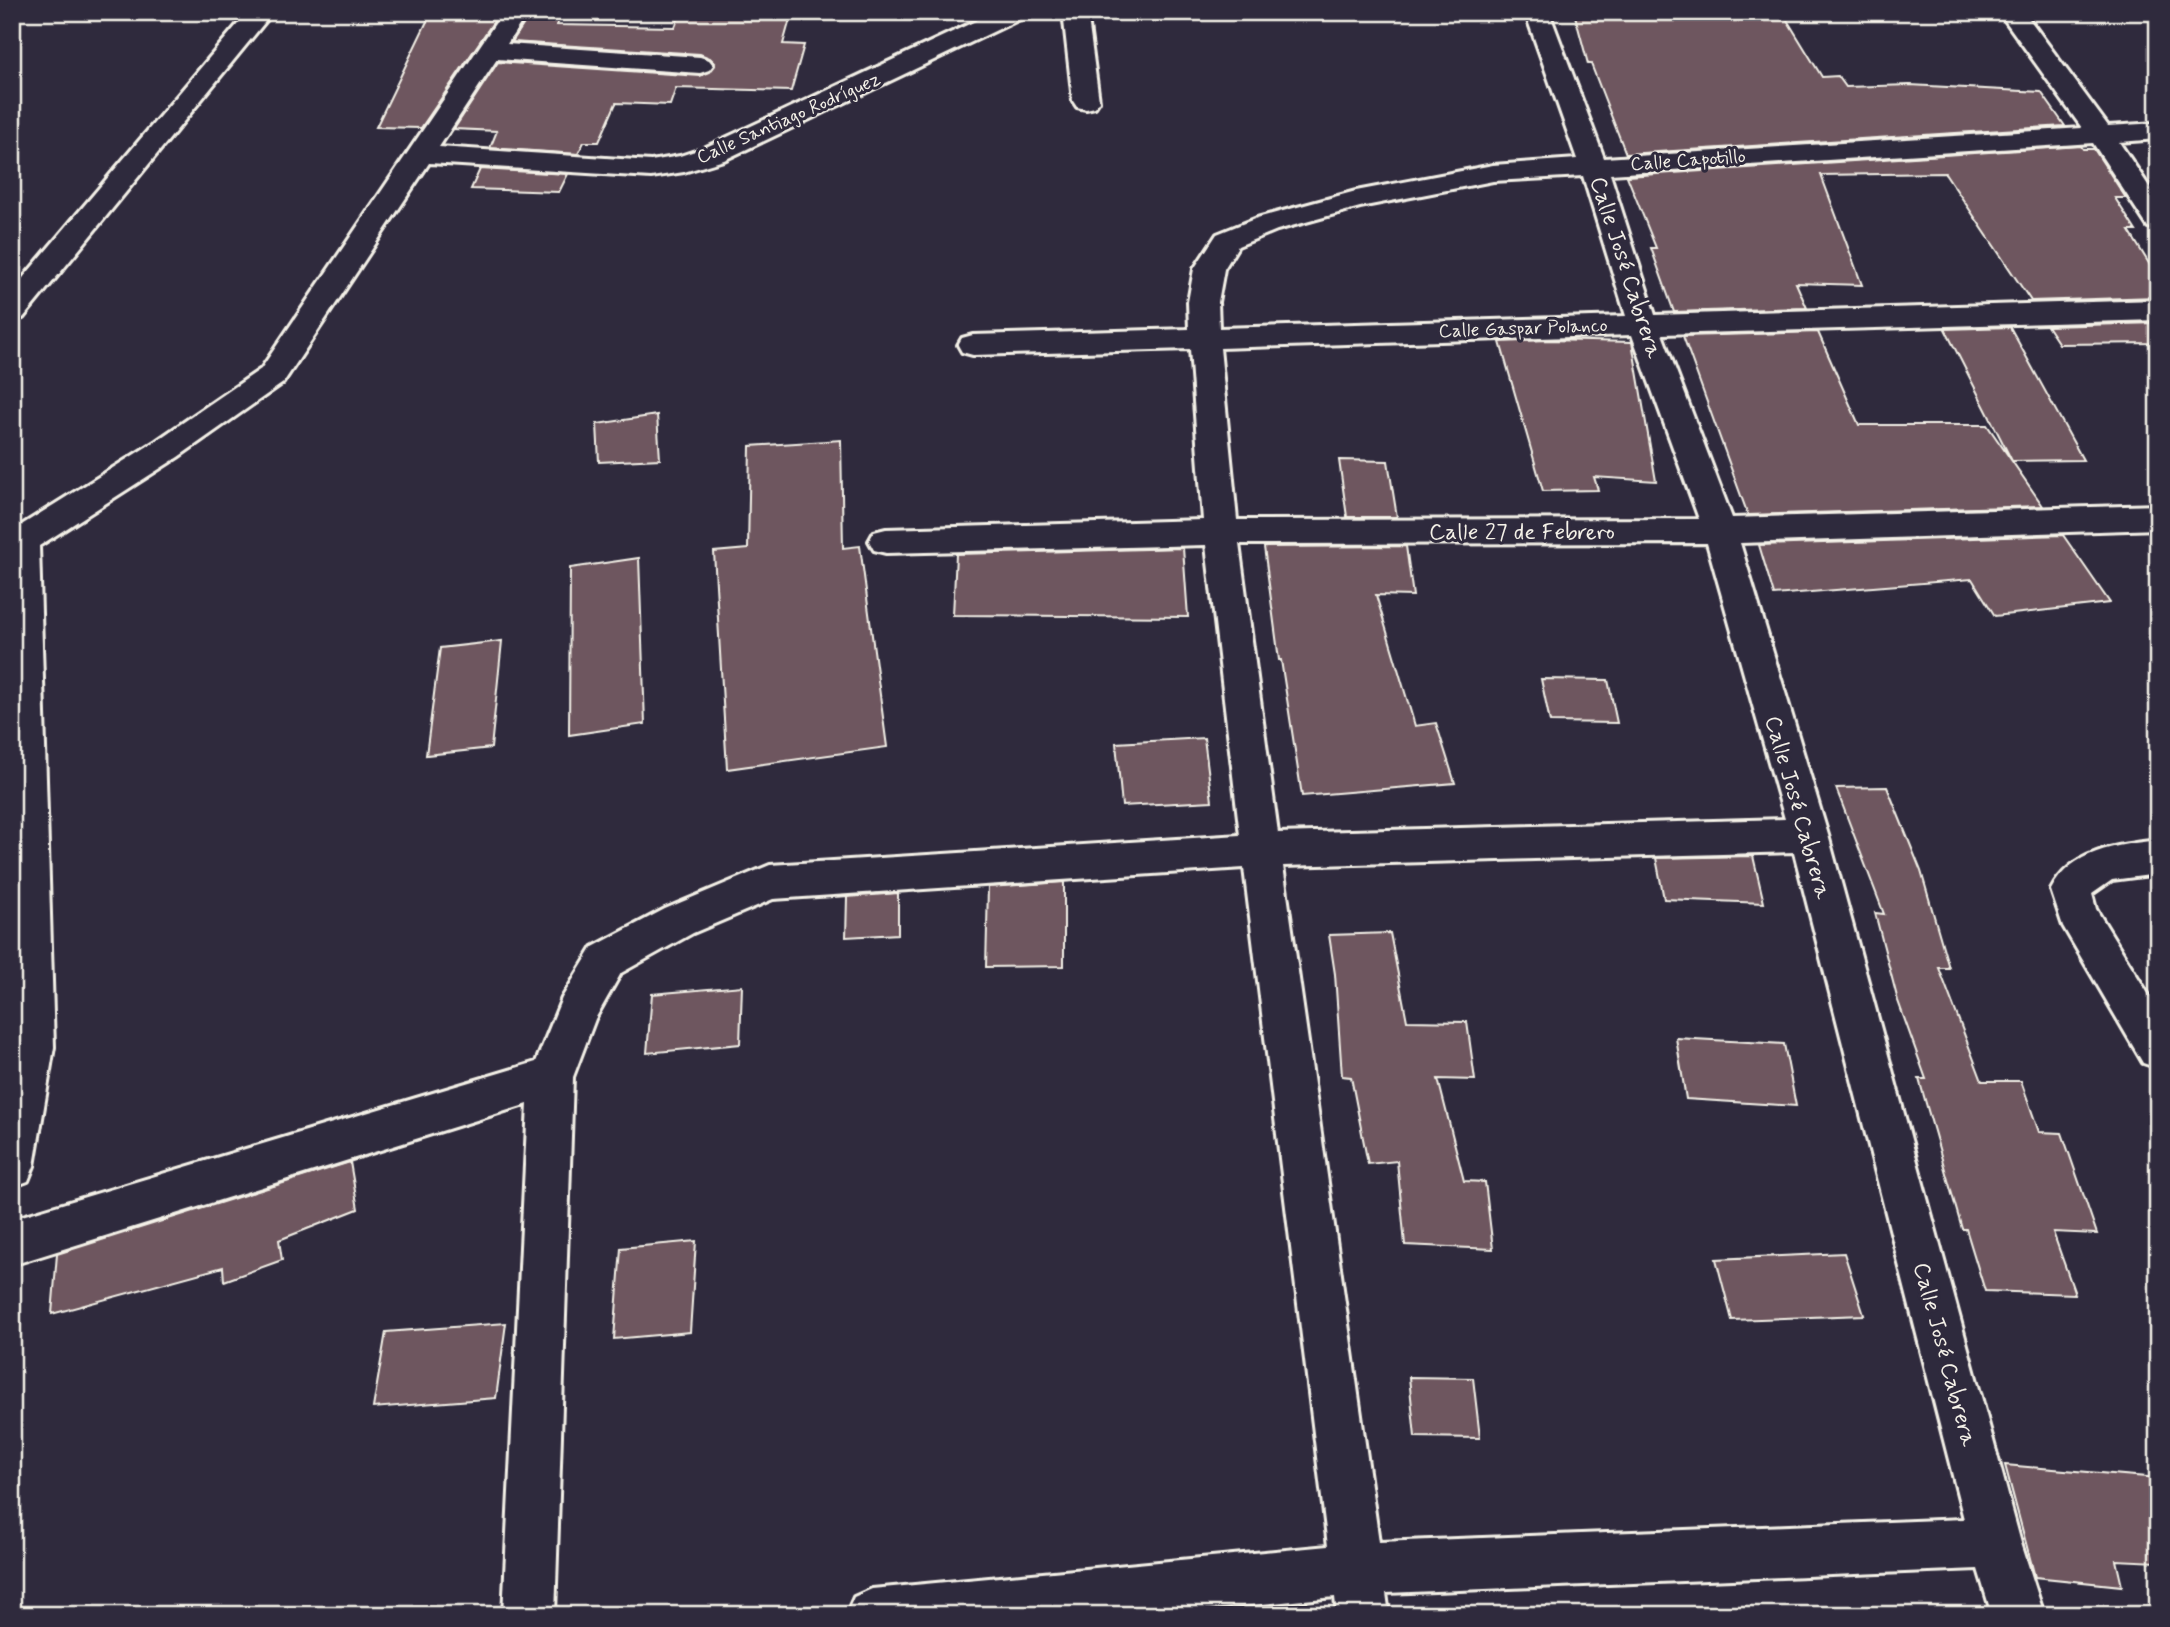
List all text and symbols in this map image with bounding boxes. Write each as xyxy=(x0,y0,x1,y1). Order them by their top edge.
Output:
street label: Calle Santiago Rodríguez xyxy=(693,66,885,171)
street label: Calle Capotillo xyxy=(1630,144,1747,177)
street label: Calle José Cabrera xyxy=(1582,173,1669,362)
street label: Calle Gaspar Polanco xyxy=(1438,313,1608,344)
street label: Calle 27 de Febrero xyxy=(1429,518,1615,548)
street label: Calle José Cabrera xyxy=(1757,713,1838,903)
street label: Calle José Cabrera xyxy=(1905,1259,1983,1450)

